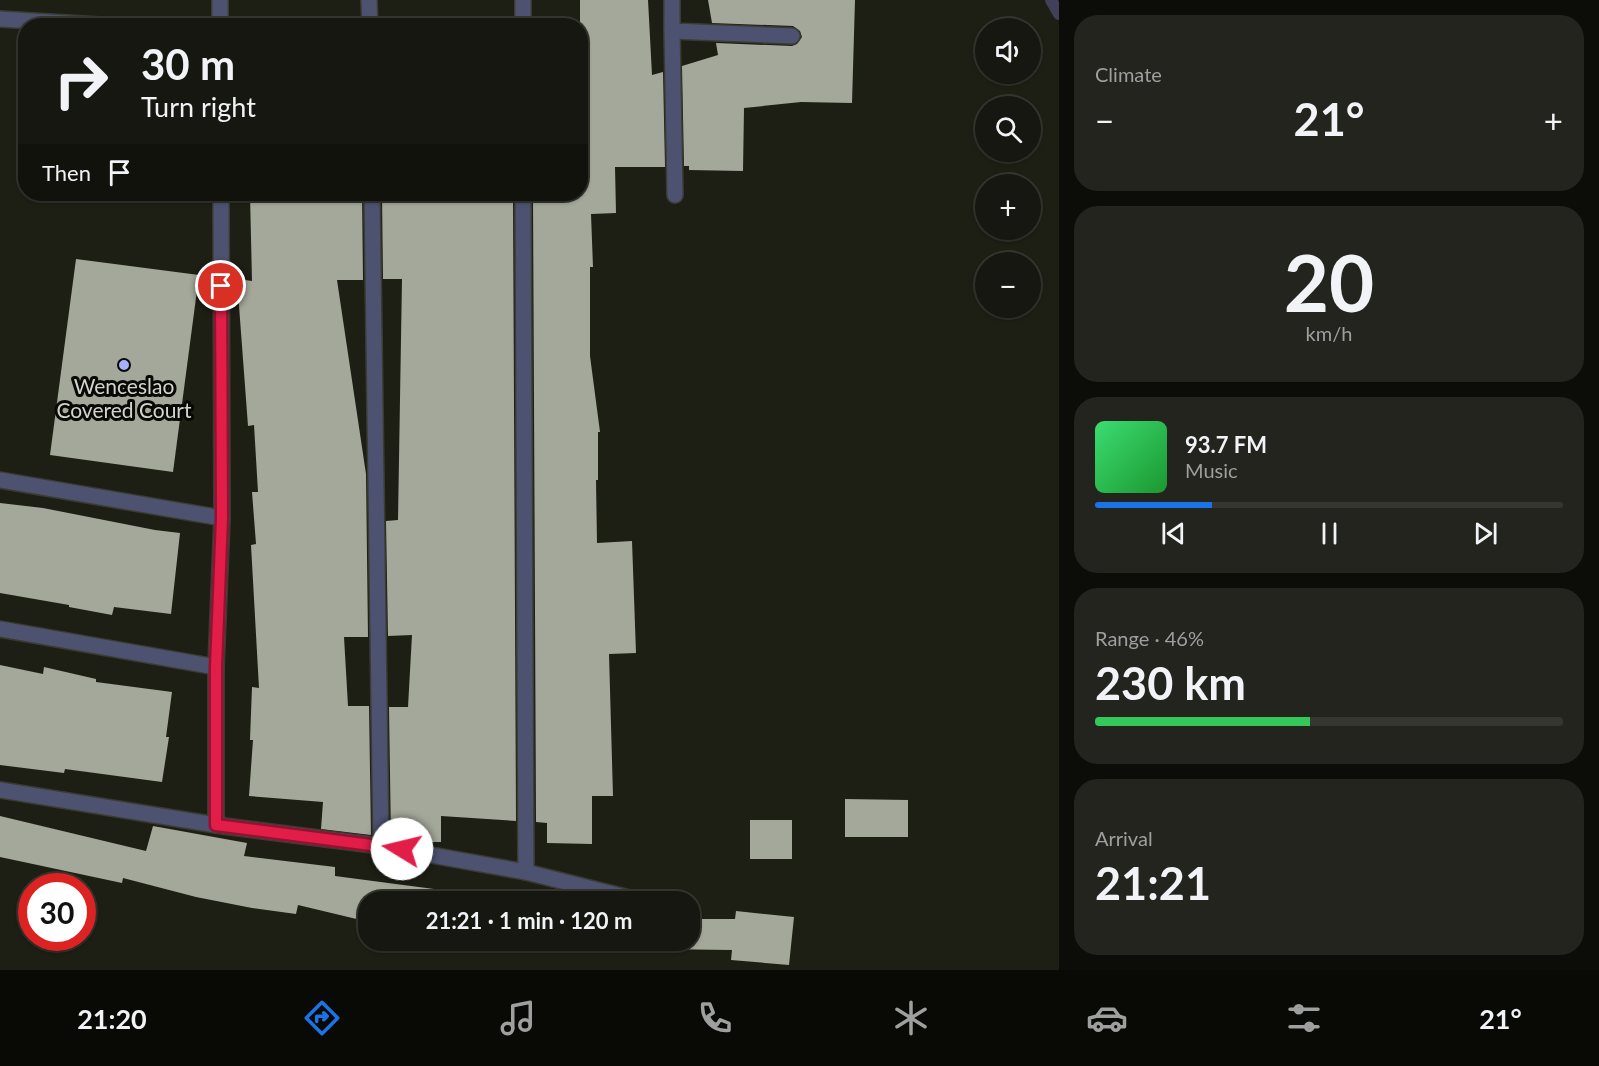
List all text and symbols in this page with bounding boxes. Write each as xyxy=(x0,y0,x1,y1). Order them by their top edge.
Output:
map controls xyxy=(975,18,1041,318)
button: sound xyxy=(975,18,1041,84)
text: 30 m xyxy=(141,39,235,89)
icon: right xyxy=(42,42,120,120)
text: Climate xyxy=(1095,62,1162,86)
text: Turn right xyxy=(141,90,256,123)
text: 21° xyxy=(1294,92,1364,146)
button: search xyxy=(975,96,1041,162)
text: − xyxy=(1095,100,1114,140)
text: + xyxy=(1544,100,1563,140)
icon: arrive xyxy=(103,156,136,189)
text: Then xyxy=(42,159,91,186)
button: + xyxy=(975,174,1041,240)
text: 20 xyxy=(1284,235,1374,329)
button: − xyxy=(975,252,1041,318)
pin xyxy=(195,260,246,311)
icon: arrive xyxy=(204,269,237,302)
text: km/h xyxy=(1306,321,1352,345)
marker: Wenceslao Covered Court xyxy=(117,358,131,372)
place label: Wenceslao Covered Court xyxy=(56,373,192,422)
text: 93.7 FM xyxy=(1185,431,1267,458)
text: Music xyxy=(1185,458,1238,482)
icon: previous xyxy=(1157,517,1190,550)
icon: pause xyxy=(1313,517,1346,550)
icon: next xyxy=(1469,517,1502,550)
text: Range · 46% xyxy=(1095,626,1204,650)
text: 230 km xyxy=(1095,656,1246,710)
position arrow xyxy=(370,817,434,881)
text: Arrival xyxy=(1095,826,1153,850)
text: 21:21 xyxy=(1095,856,1211,910)
speed limit sign: 30 xyxy=(18,873,96,951)
text: 21:21 · 1 min · 120 m xyxy=(426,907,632,934)
icon: directions xyxy=(301,997,343,1039)
icon: music xyxy=(497,997,539,1039)
icon: phone xyxy=(694,997,736,1039)
icon: climate xyxy=(890,997,932,1039)
icon: car xyxy=(1086,997,1128,1039)
icon: filters xyxy=(1283,997,1325,1039)
text: 21:20 xyxy=(77,1002,147,1035)
text: 21° xyxy=(1479,1002,1522,1035)

